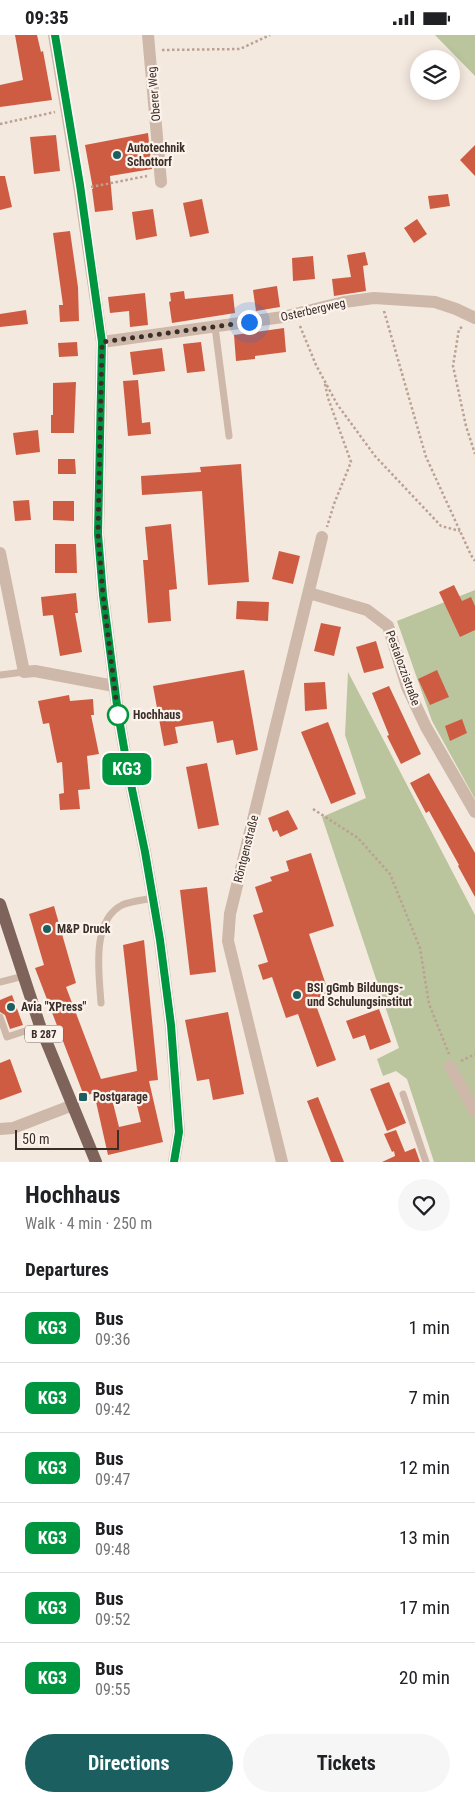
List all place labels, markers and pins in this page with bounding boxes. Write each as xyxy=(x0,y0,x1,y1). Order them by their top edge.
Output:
place label: Autotechnik Schottorf xyxy=(127,141,185,169)
marker: Autotechnik Schottorf xyxy=(111,149,123,161)
marker: Hochhaus xyxy=(107,704,129,726)
place label: Hochhaus xyxy=(133,708,181,722)
place label: M&P Druck xyxy=(57,922,111,936)
marker: M&P Druck xyxy=(41,923,53,935)
place label: BSI gGmb Bildungs- und Schulungsinstitut xyxy=(307,981,412,1009)
marker: BSI gGmb Bildungs- und Schulungsinstitut xyxy=(291,989,303,1001)
place label: Avia "XPress" xyxy=(21,1000,87,1014)
marker: Avia "XPress" xyxy=(5,1001,17,1013)
place label: Postgarage xyxy=(93,1090,148,1104)
marker: Postgarage xyxy=(77,1091,89,1103)

